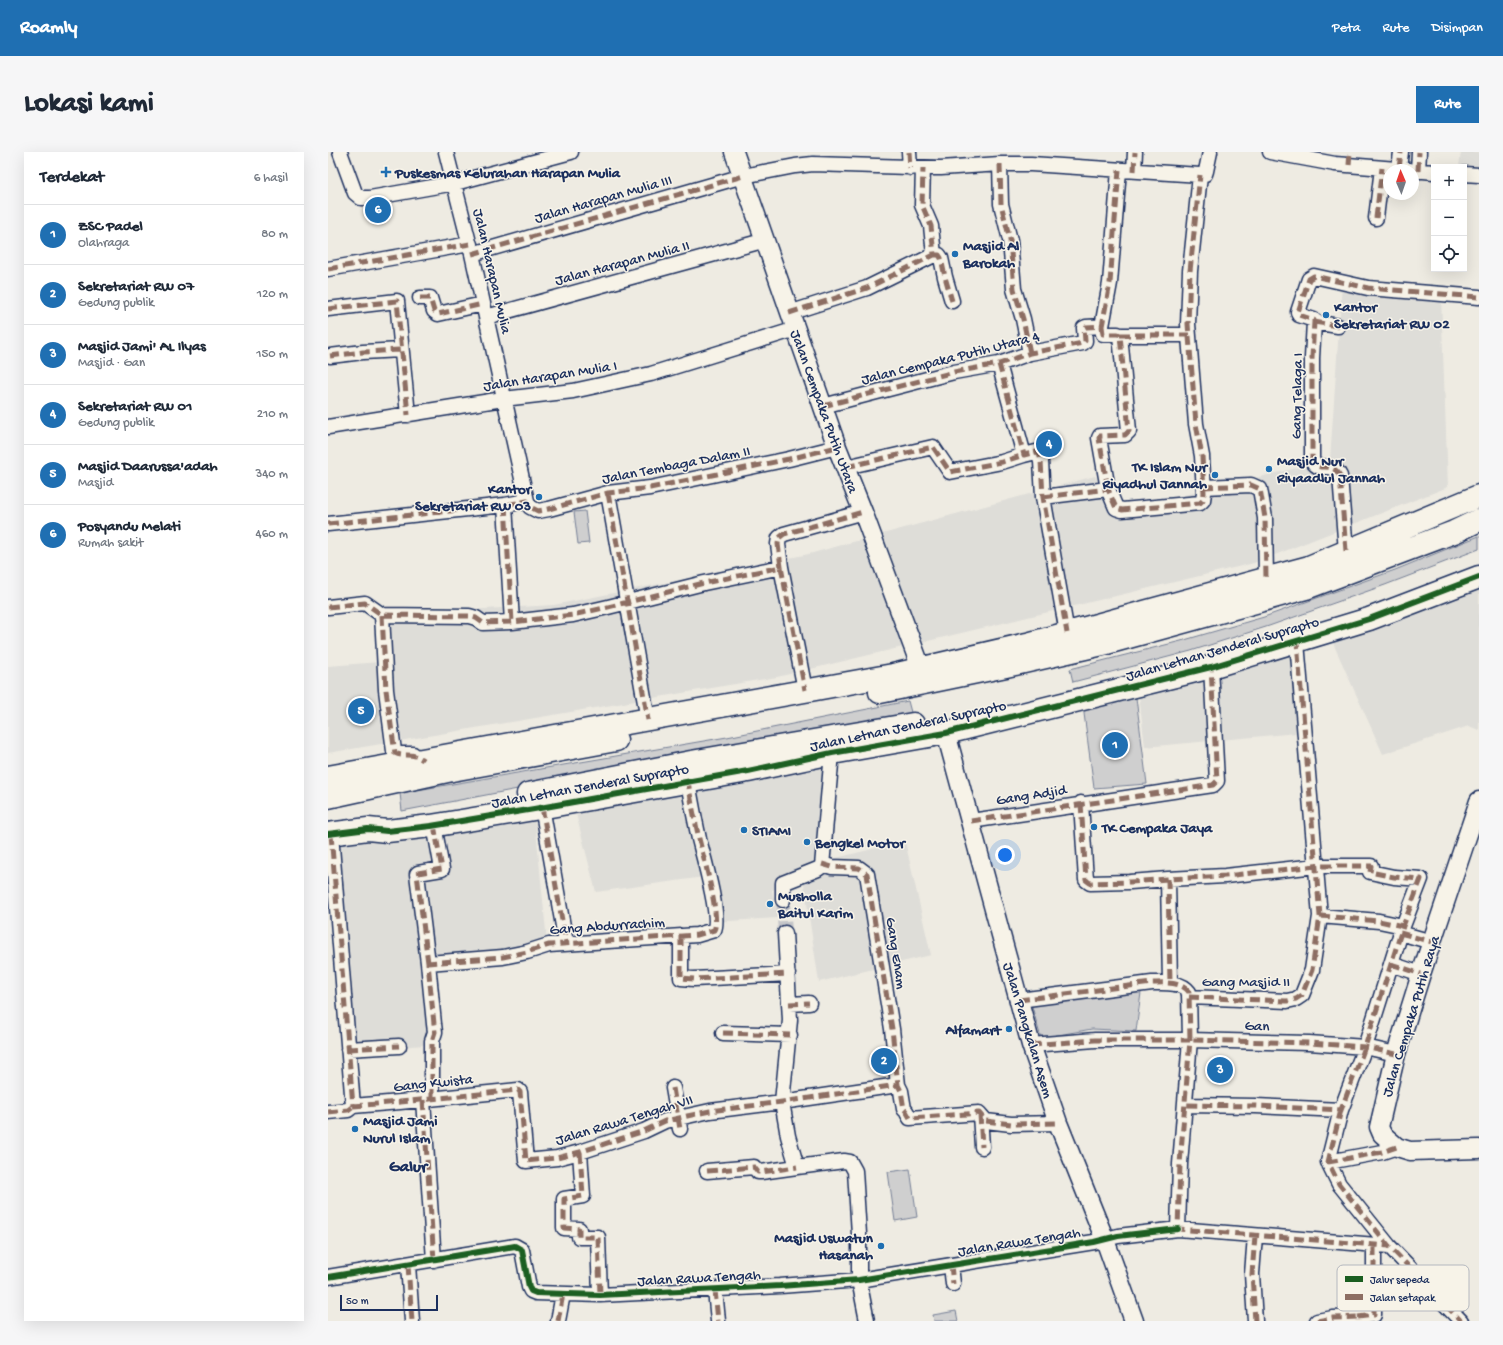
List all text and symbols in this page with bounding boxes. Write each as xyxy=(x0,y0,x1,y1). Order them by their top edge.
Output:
text: Roamly xyxy=(20,17,77,40)
text: Peta xyxy=(1332,20,1361,37)
text: Rute xyxy=(1383,20,1409,37)
text: Disimpan xyxy=(1431,20,1483,37)
button: Rute xyxy=(1416,86,1479,123)
text: Lokasi kami xyxy=(24,88,154,121)
north arrow xyxy=(1383,164,1419,200)
map controls xyxy=(1431,164,1467,272)
button: + xyxy=(1431,164,1467,200)
place label: Puskesmas Kelurahan Harapan Mulia xyxy=(394,165,621,183)
marker: Puskesmas Kelurahan Harapan Mulia xyxy=(380,166,392,178)
text: Terdekat xyxy=(40,168,104,188)
text: 6 hasil xyxy=(254,171,288,186)
street label: Jalan Harapan Mulia III xyxy=(533,172,674,228)
pin: 6 xyxy=(365,195,391,225)
button: − xyxy=(1431,200,1467,236)
street label: Jalan Harapan Mulia xyxy=(468,207,514,336)
text: ZSC Padel xyxy=(78,218,143,236)
text: 1 xyxy=(50,227,56,242)
text: 80 m xyxy=(261,227,288,242)
text: Olahraga xyxy=(78,236,129,251)
button: locate xyxy=(1431,236,1467,272)
street label: Jalan Harapan Mulia II xyxy=(553,237,692,291)
place label: Masjid Al Barokah xyxy=(962,238,1020,273)
marker: Masjid Al Barokah xyxy=(950,249,960,259)
text: Sekretariat RW 07 xyxy=(78,278,194,296)
text: 2 xyxy=(50,287,56,302)
text: 120 m xyxy=(257,287,288,302)
text: Gedung publik xyxy=(78,296,154,311)
place label: Kantor Sekretariat RW 02 xyxy=(1333,299,1450,334)
marker: Kantor Sekretariat RW 02 xyxy=(1321,310,1331,320)
street label: Jalan Cempaka Putih Utara xyxy=(785,328,861,496)
street label: Jalan Cempaka Putih Utara 4 xyxy=(859,328,1041,390)
text: Masjid Jami' AL Ilyas xyxy=(78,338,206,356)
text: 3 xyxy=(50,347,56,362)
text: 150 m xyxy=(256,347,288,362)
street label: Gang Telaga I xyxy=(1288,353,1308,439)
text: Masjid · Gan xyxy=(78,356,145,371)
street label: Jalan Harapan Mulia I xyxy=(482,358,618,396)
text: Sekretariat RW 01 xyxy=(78,398,192,416)
text: 4 xyxy=(50,407,56,422)
text: 210 m xyxy=(257,407,288,422)
text: Gedung publik xyxy=(78,416,154,431)
pin: 4 xyxy=(1036,429,1062,459)
street label: Jalan Tembaga Dalam II xyxy=(601,443,752,489)
place label: Masjid Nur Riyaadlul Jannah xyxy=(1276,453,1385,488)
text: Masjid Daarussa'adah xyxy=(78,458,218,476)
place label: TK Islam Nur Riyadhul Jannah xyxy=(1102,459,1209,494)
marker: Masjid Nur Riyaadlul Jannah xyxy=(1264,464,1274,474)
text: 5 xyxy=(50,467,56,482)
text: 340 m xyxy=(255,467,288,482)
marker: TK Islam Nur Riyadhul Jannah xyxy=(1210,470,1220,480)
text: Masjid xyxy=(78,476,113,491)
place label: Kantor Sekretariat RW 03 xyxy=(415,481,533,516)
marker: Kantor Sekretariat RW 03 xyxy=(534,492,544,502)
text: Posyandu Melati xyxy=(78,518,181,536)
text: 6 xyxy=(50,527,56,542)
text: 460 m xyxy=(256,527,288,542)
text: Rumah sakit xyxy=(78,536,143,551)
street label: Jalan Letnan Jenderal Suprapto xyxy=(1124,614,1321,686)
pin: 5 xyxy=(348,696,374,726)
street label: Jalan Letnan Jenderal Suprapto xyxy=(809,697,1008,757)
pin: 1 xyxy=(1102,730,1128,760)
street label: Jalan Letnan Jenderal Suprapto xyxy=(490,761,691,813)
street label: Gang Adjid xyxy=(995,781,1069,810)
place label: TK Cempaka Jaya xyxy=(1101,820,1213,838)
marker: TK Cempaka Jaya xyxy=(1089,822,1099,832)
place label: STIAMI xyxy=(752,823,792,841)
marker: STIAMI xyxy=(739,825,749,835)
place label: Bengkel Motor xyxy=(814,835,906,853)
marker: Bengkel Motor xyxy=(802,837,812,847)
your location xyxy=(995,845,1015,865)
place label: Musholla Baitul Karim xyxy=(777,888,853,923)
marker: Musholla Baitul Karim xyxy=(765,899,775,909)
street label: Gang Abdurrachim xyxy=(549,914,666,940)
street label: Gang Enam xyxy=(880,916,910,991)
street label: Jalan Cempaka Putih Raya xyxy=(1379,933,1445,1099)
street label: Jalan Pangkalan Asem xyxy=(998,961,1056,1101)
street label: Gang Masjid II xyxy=(1202,974,1290,992)
street label: Gan xyxy=(1244,1018,1270,1036)
place label: Alfamart xyxy=(945,1022,1003,1040)
marker: Alfamart xyxy=(1004,1024,1014,1034)
pin: 2 xyxy=(871,1046,897,1076)
pin: 3 xyxy=(1207,1055,1233,1085)
street label: Gang Kwista xyxy=(392,1071,475,1097)
street label: Jalan Rawa Tengah VII xyxy=(554,1091,696,1150)
place label: Masjid Jami Nurul Islam xyxy=(363,1113,437,1148)
marker: Masjid Jami Nurul Islam xyxy=(350,1124,360,1134)
district label: Galur xyxy=(389,1158,429,1178)
street label: Jalan Rawa Tengah xyxy=(957,1224,1082,1262)
place label: Masjid Uswatun Hasanah xyxy=(774,1230,874,1265)
marker: Masjid Uswatun Hasanah xyxy=(876,1241,886,1251)
legend xyxy=(1337,1265,1469,1311)
street label: Jalan Rawa Tengah xyxy=(637,1267,761,1291)
text: Jalur sepeda xyxy=(1370,1275,1430,1287)
scale bar xyxy=(340,1293,438,1312)
text: Jalan setapak xyxy=(1370,1293,1436,1305)
text: 50 m xyxy=(346,1296,368,1308)

